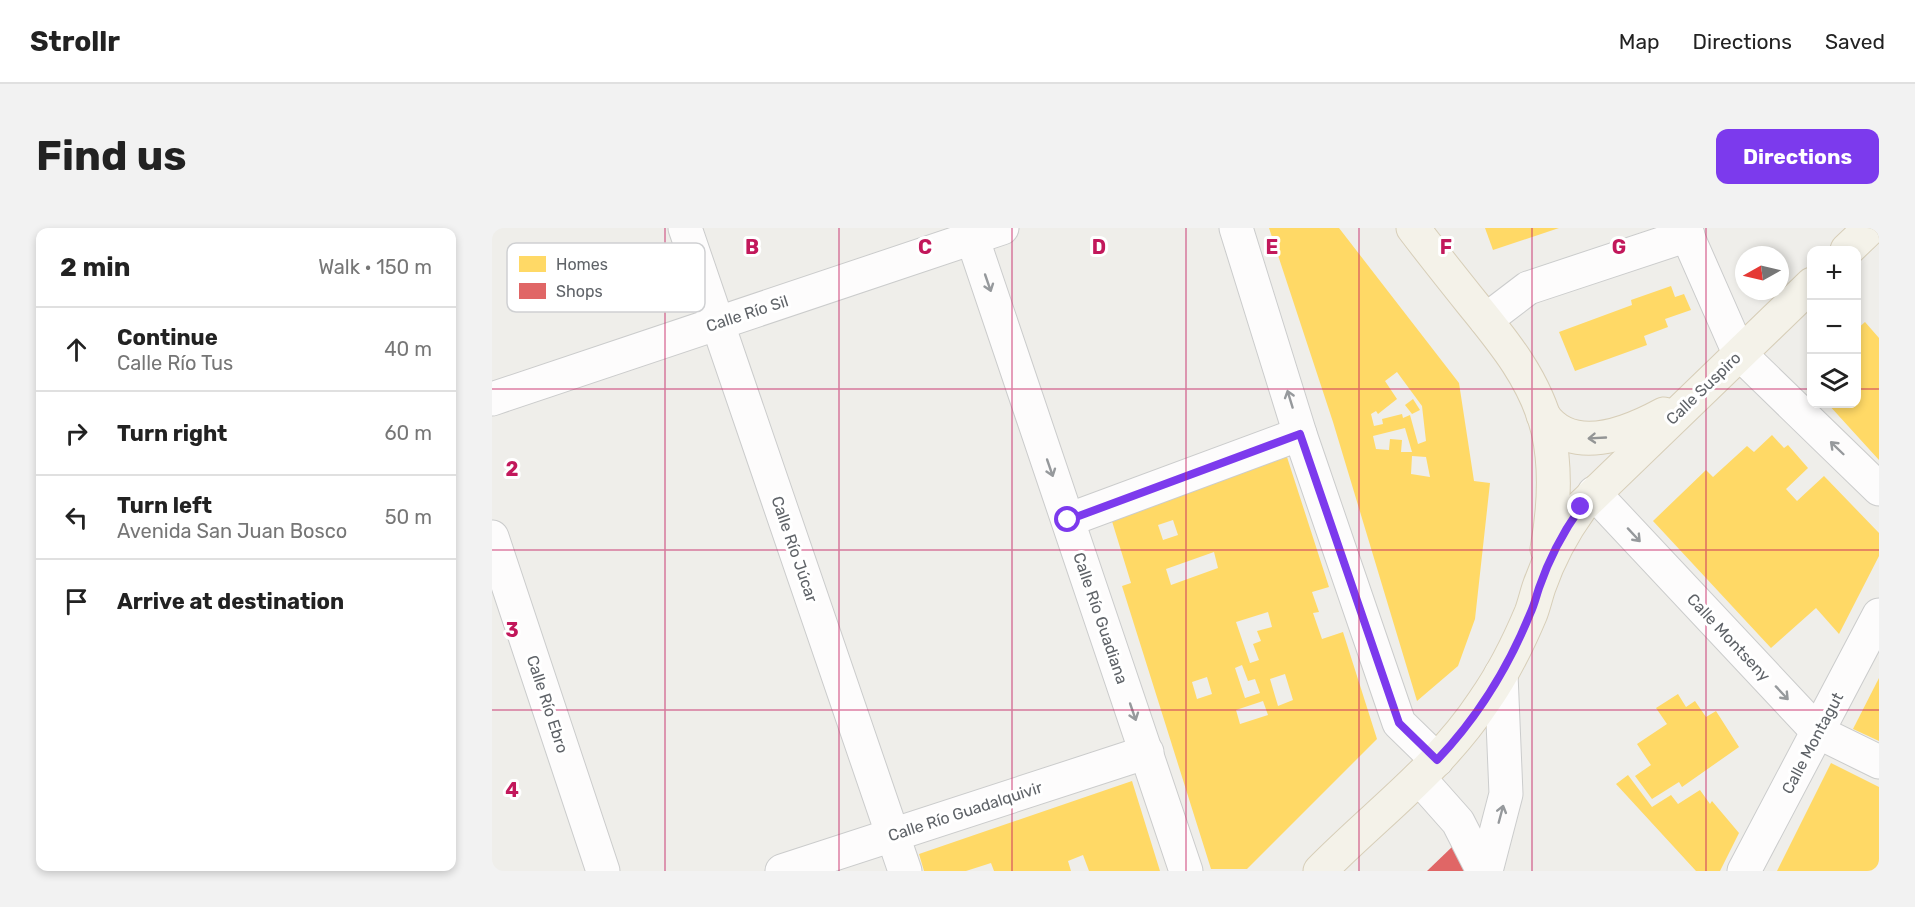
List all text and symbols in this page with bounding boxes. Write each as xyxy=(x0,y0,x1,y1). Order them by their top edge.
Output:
text: Strollr xyxy=(30,25,120,58)
text: Map xyxy=(1619,29,1660,54)
text: Directions xyxy=(1693,29,1792,54)
text: Saved xyxy=(1825,29,1885,54)
button: Directions xyxy=(1716,129,1879,184)
text: Find us xyxy=(36,131,187,181)
text: B xyxy=(745,235,759,259)
text: C xyxy=(918,235,932,259)
text: D xyxy=(1092,235,1106,259)
text: E xyxy=(1266,235,1278,259)
text: F xyxy=(1440,235,1452,259)
text: G xyxy=(1612,235,1626,259)
legend xyxy=(507,243,705,312)
north arrow xyxy=(1735,246,1789,300)
map controls xyxy=(1807,246,1861,408)
button: + xyxy=(1807,246,1861,300)
text: 2 min xyxy=(60,252,130,283)
text: Walk · 150 m xyxy=(318,255,432,279)
text: Homes xyxy=(556,255,608,274)
one-way arrow xyxy=(983,273,994,292)
text: Shops xyxy=(556,282,603,301)
street label: Calle Río Sil xyxy=(704,291,791,336)
button: − xyxy=(1807,300,1861,354)
text: Continue xyxy=(117,324,218,351)
icon: ahead xyxy=(60,333,93,366)
text: 40 m xyxy=(384,337,432,361)
street label: Calle Suspiro xyxy=(1662,348,1745,429)
text: Calle Río Tus xyxy=(117,351,233,375)
button: layers xyxy=(1807,354,1861,408)
one-way arrow xyxy=(1284,390,1295,409)
icon: right xyxy=(60,417,93,450)
text: Turn right xyxy=(117,420,227,447)
text: 60 m xyxy=(385,421,432,445)
one-way arrow xyxy=(1588,432,1607,443)
one-way arrow xyxy=(1830,441,1845,455)
text: 2 xyxy=(506,457,519,481)
one-way arrow xyxy=(1045,458,1056,477)
text: Turn left xyxy=(117,492,212,519)
route end xyxy=(1567,493,1593,519)
street label: Calle Río Júcar xyxy=(767,494,822,605)
icon: left xyxy=(60,501,93,534)
text: 50 m xyxy=(385,505,432,529)
route start xyxy=(1054,506,1080,532)
text: Avenida San Juan Bosco xyxy=(117,519,347,543)
one-way arrow xyxy=(1627,528,1641,543)
street label: Calle Río Guadiana xyxy=(1069,550,1132,686)
icon: arrive xyxy=(60,585,93,618)
text: Arrive at destination xyxy=(117,588,344,615)
street label: Calle Montseny xyxy=(1683,589,1774,685)
text: 3 xyxy=(505,618,519,642)
street label: Calle Río Ebro xyxy=(523,653,572,756)
one-way arrow xyxy=(1774,686,1789,701)
street label: Calle Montagut xyxy=(1778,689,1847,797)
one-way arrow xyxy=(1129,702,1140,721)
text: 4 xyxy=(505,778,519,802)
street label: Calle Río Guadalquivir xyxy=(886,778,1045,845)
one-way arrow xyxy=(1496,805,1507,824)

